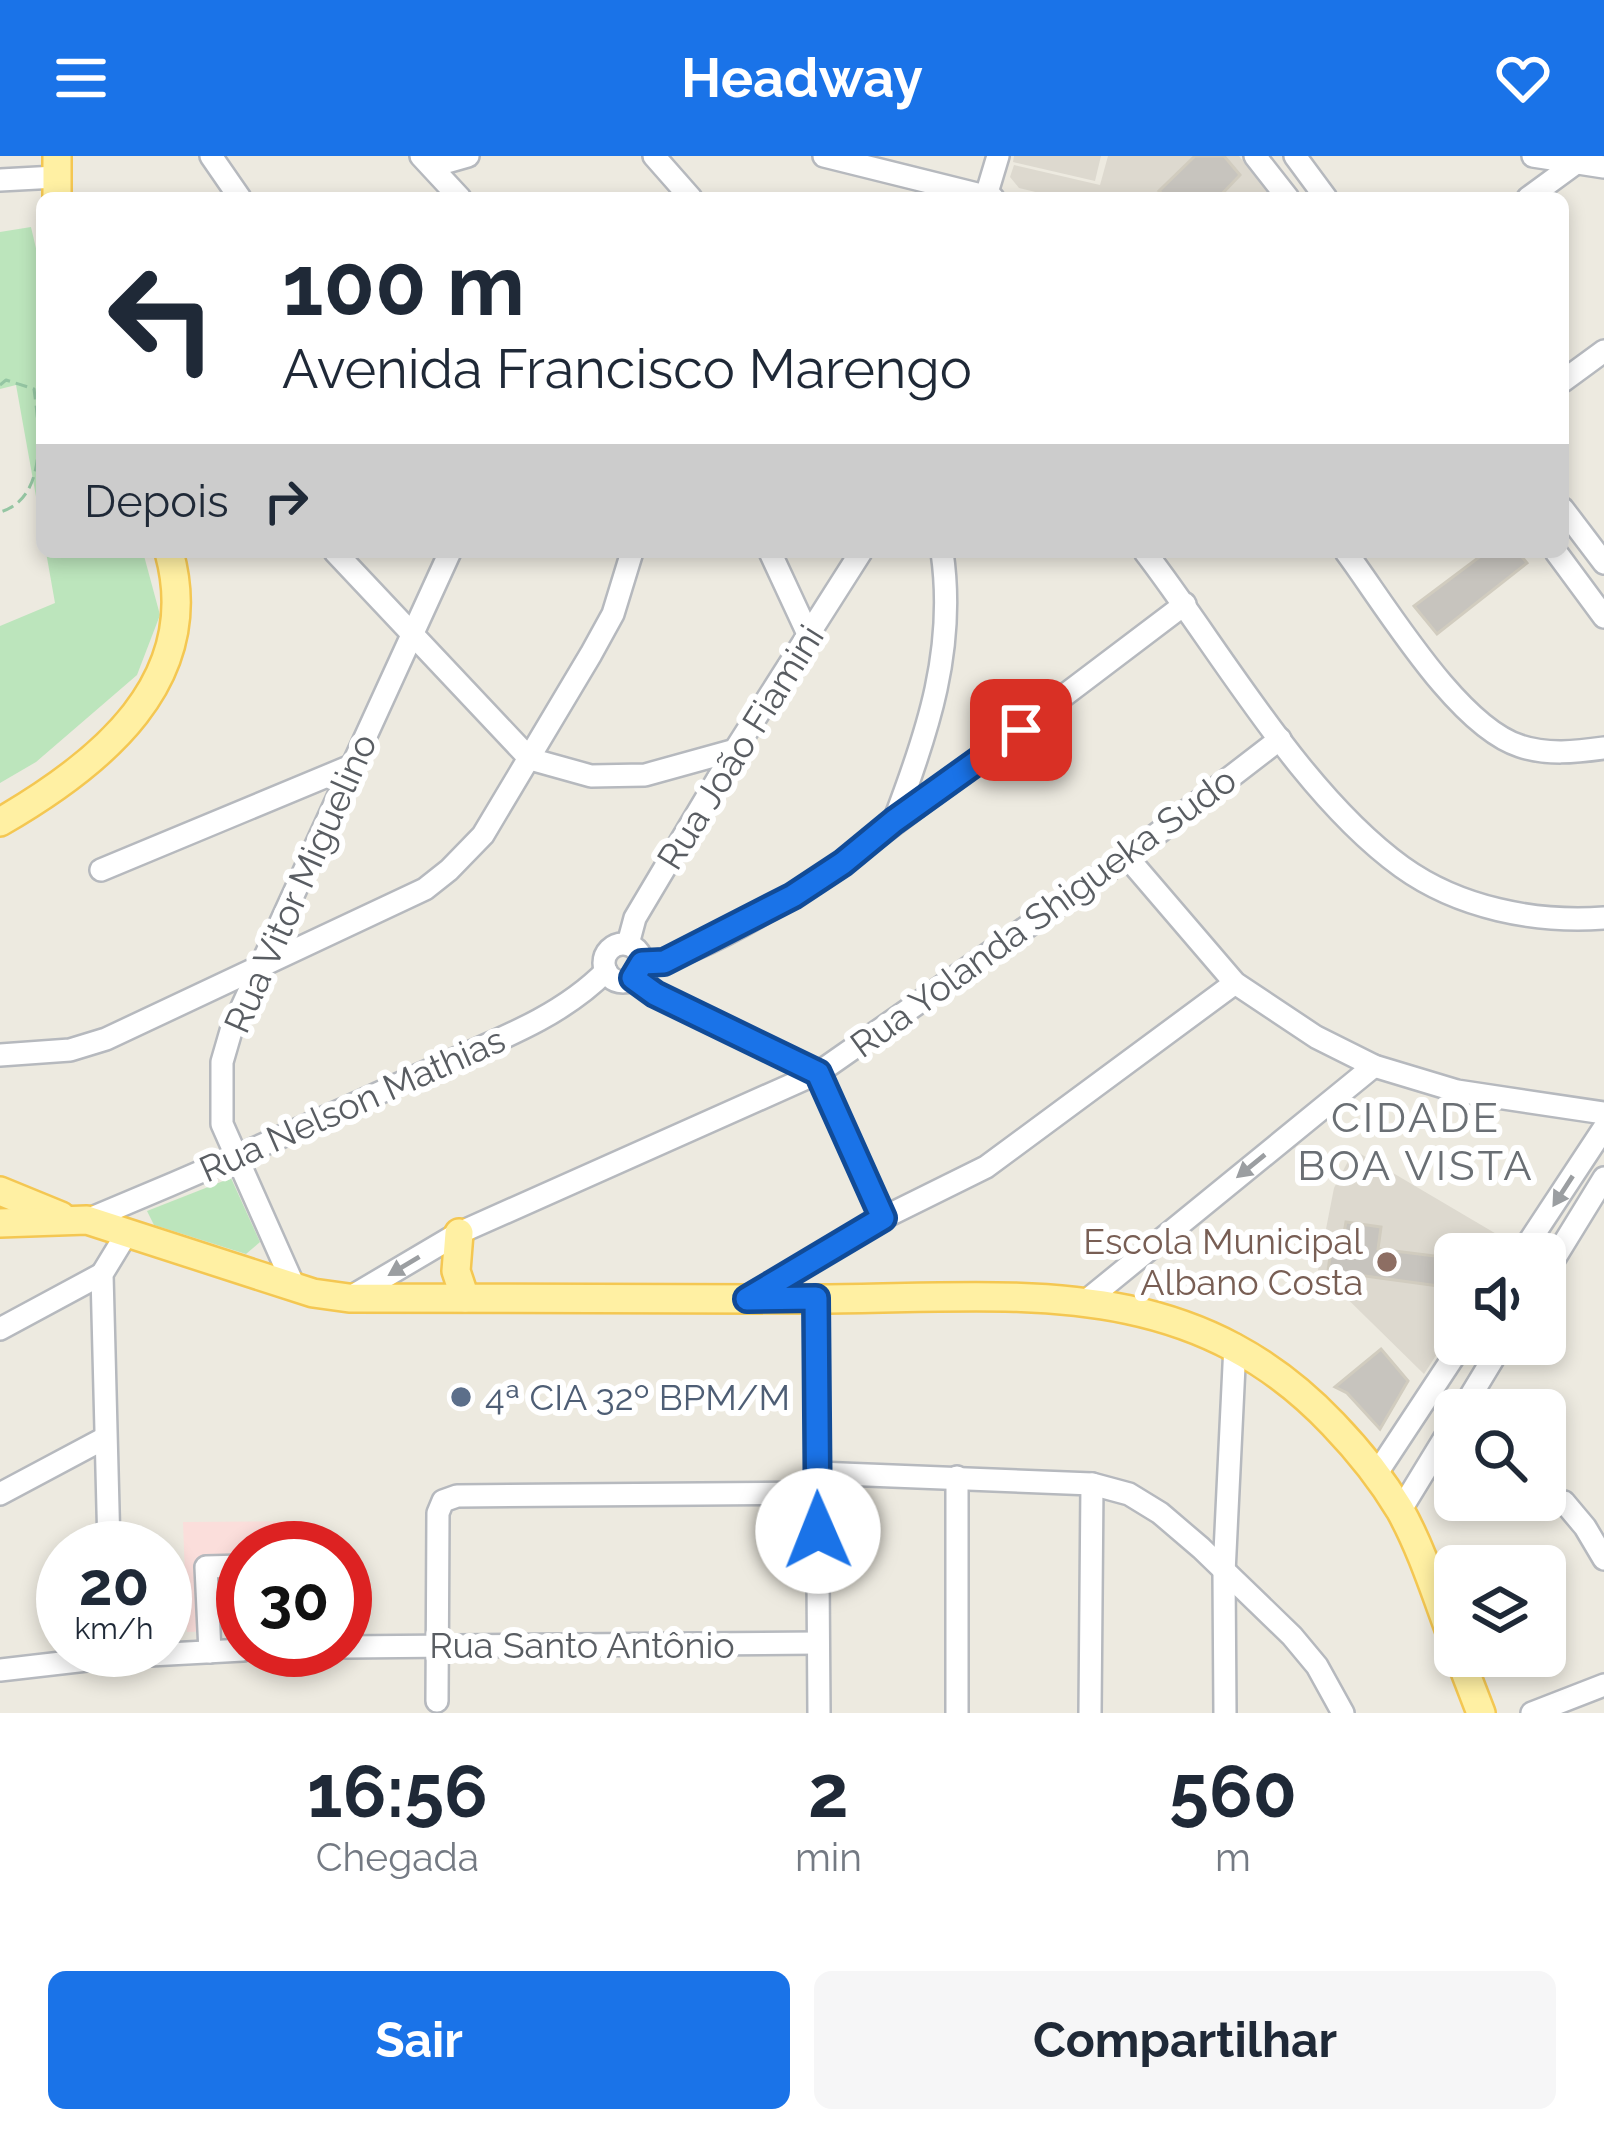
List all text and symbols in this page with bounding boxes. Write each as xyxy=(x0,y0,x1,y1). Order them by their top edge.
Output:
icon: menu xyxy=(48,45,114,111)
icon: heart xyxy=(1490,45,1556,111)
text: Headway xyxy=(681,46,923,110)
text: 100 m xyxy=(282,236,525,335)
icon: left xyxy=(84,240,240,396)
text: Avenida Francisco Marengo xyxy=(282,337,972,401)
icon: right xyxy=(253,468,319,534)
text: Depois xyxy=(84,475,229,528)
street label: Rua João Fiamini xyxy=(648,617,832,877)
pin xyxy=(970,679,1072,781)
icon: arrive xyxy=(988,697,1054,763)
street label: Rua Vitor Miguelino xyxy=(215,727,385,1039)
street label: Rua Yolanda Shigueka Sudo xyxy=(842,758,1244,1066)
street label: Rua Nelson Mathias xyxy=(193,1018,511,1190)
district label: CIDADE BOA VISTA xyxy=(1297,1093,1535,1190)
one-way arrow xyxy=(1236,1153,1267,1179)
one-way arrow xyxy=(1552,1175,1574,1207)
place label: Escola Municipal Albano Costa xyxy=(1083,1220,1363,1303)
map controls xyxy=(1434,1233,1566,1677)
button: sound xyxy=(1434,1233,1566,1365)
marker: Escola Municipal Albano Costa xyxy=(1374,1249,1400,1275)
one-way arrow xyxy=(387,1254,421,1275)
place label: 4ª CIA 32º BPM/M xyxy=(485,1376,790,1418)
marker: 4ª CIA 32º BPM/M xyxy=(448,1384,474,1410)
button: search xyxy=(1434,1389,1566,1521)
position arrow xyxy=(755,1468,881,1594)
speed limit sign: 30 xyxy=(216,1521,372,1677)
button: layers xyxy=(1434,1545,1566,1677)
text: 20 xyxy=(79,1549,149,1619)
text: km/h xyxy=(74,1611,154,1646)
street label: Rua Santo Antônio xyxy=(429,1624,735,1666)
text: 16:56 xyxy=(307,1749,488,1834)
text: 2 xyxy=(808,1749,849,1834)
text: 560 xyxy=(1169,1749,1297,1834)
text: Chegada xyxy=(316,1834,479,1880)
text: min xyxy=(795,1834,862,1880)
text: m xyxy=(1215,1834,1251,1880)
button: Sair xyxy=(48,1971,790,2109)
button: Compartilhar xyxy=(814,1971,1556,2109)

